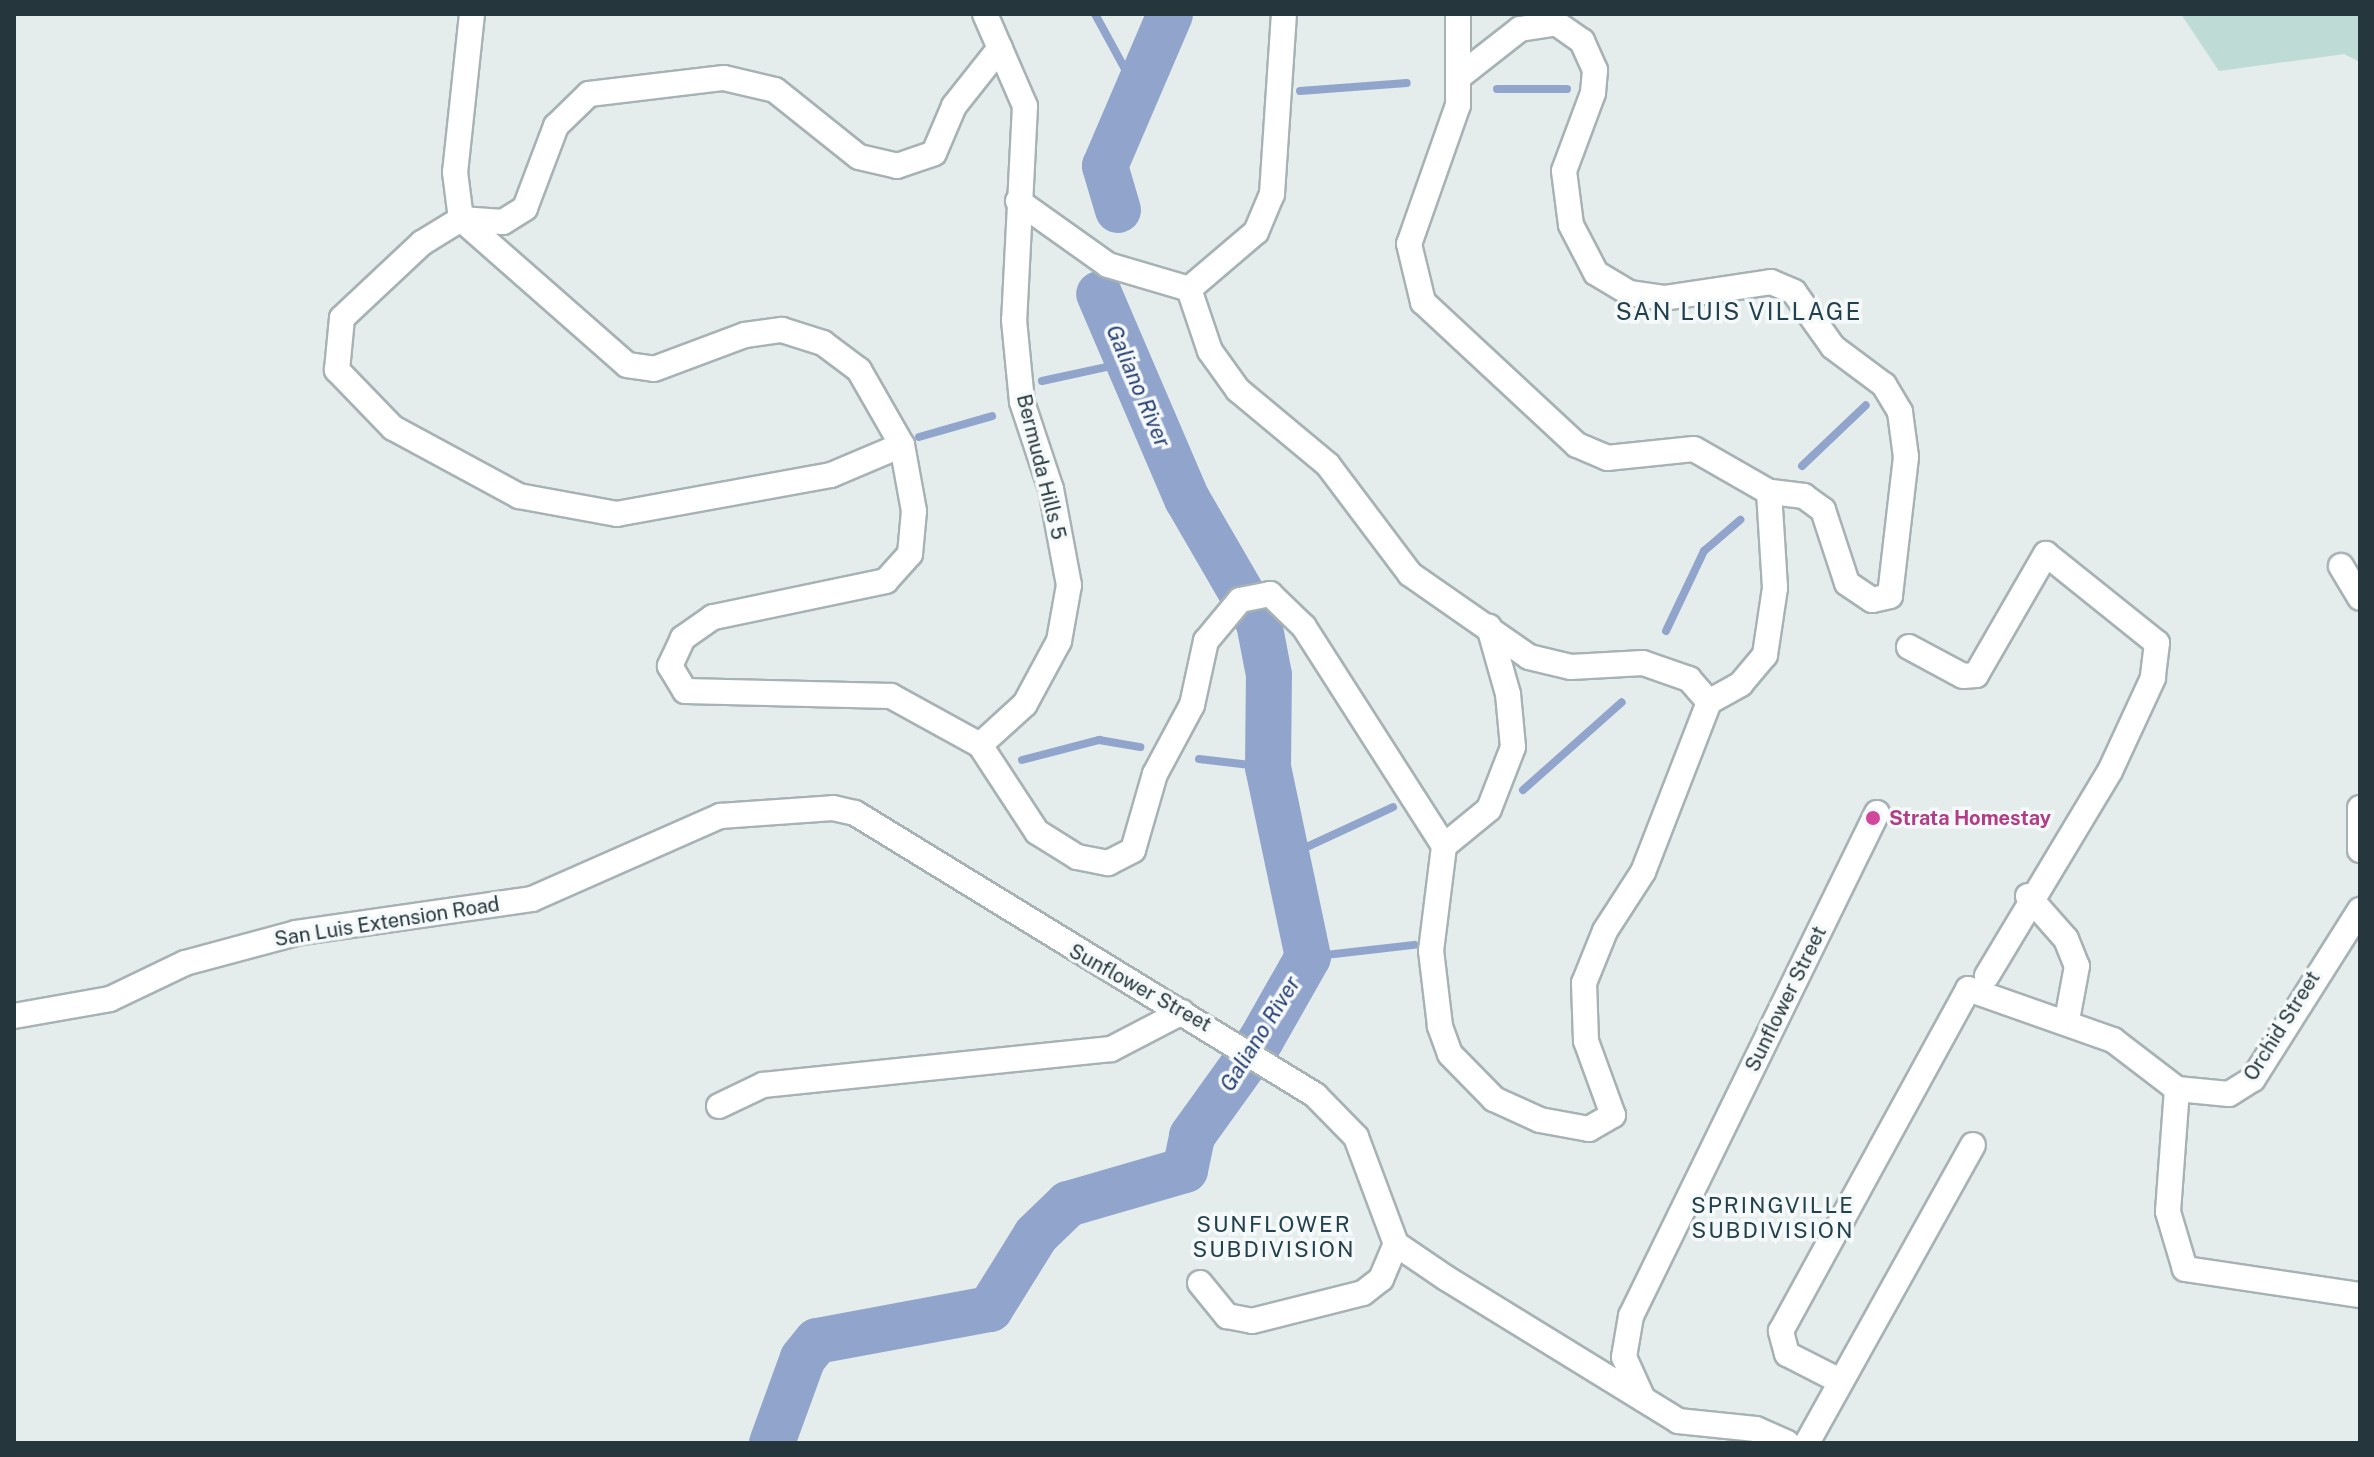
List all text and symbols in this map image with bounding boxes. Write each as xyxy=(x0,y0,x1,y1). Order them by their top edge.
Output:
district label: SAN LUIS VILLAGE xyxy=(1615,298,1863,326)
water label: Galiano River xyxy=(1100,321,1176,451)
street label: Bermuda Hills 5 xyxy=(1011,392,1071,542)
place label: Strata Homestay xyxy=(1889,806,2051,830)
marker: Strata Homestay xyxy=(1864,809,1882,827)
street label: San Luis Extension Road xyxy=(273,892,501,952)
street label: Sunflower Street xyxy=(1740,922,1832,1076)
street label: Sunflower Street xyxy=(1065,939,1215,1037)
street label: Orchid Street xyxy=(2239,967,2325,1085)
water label: Galiano River xyxy=(1214,972,1306,1096)
district label: SPRINGVILLE SUBDIVISION xyxy=(1691,1192,1855,1244)
district label: SUNFLOWER SUBDIVISION xyxy=(1192,1211,1356,1262)

